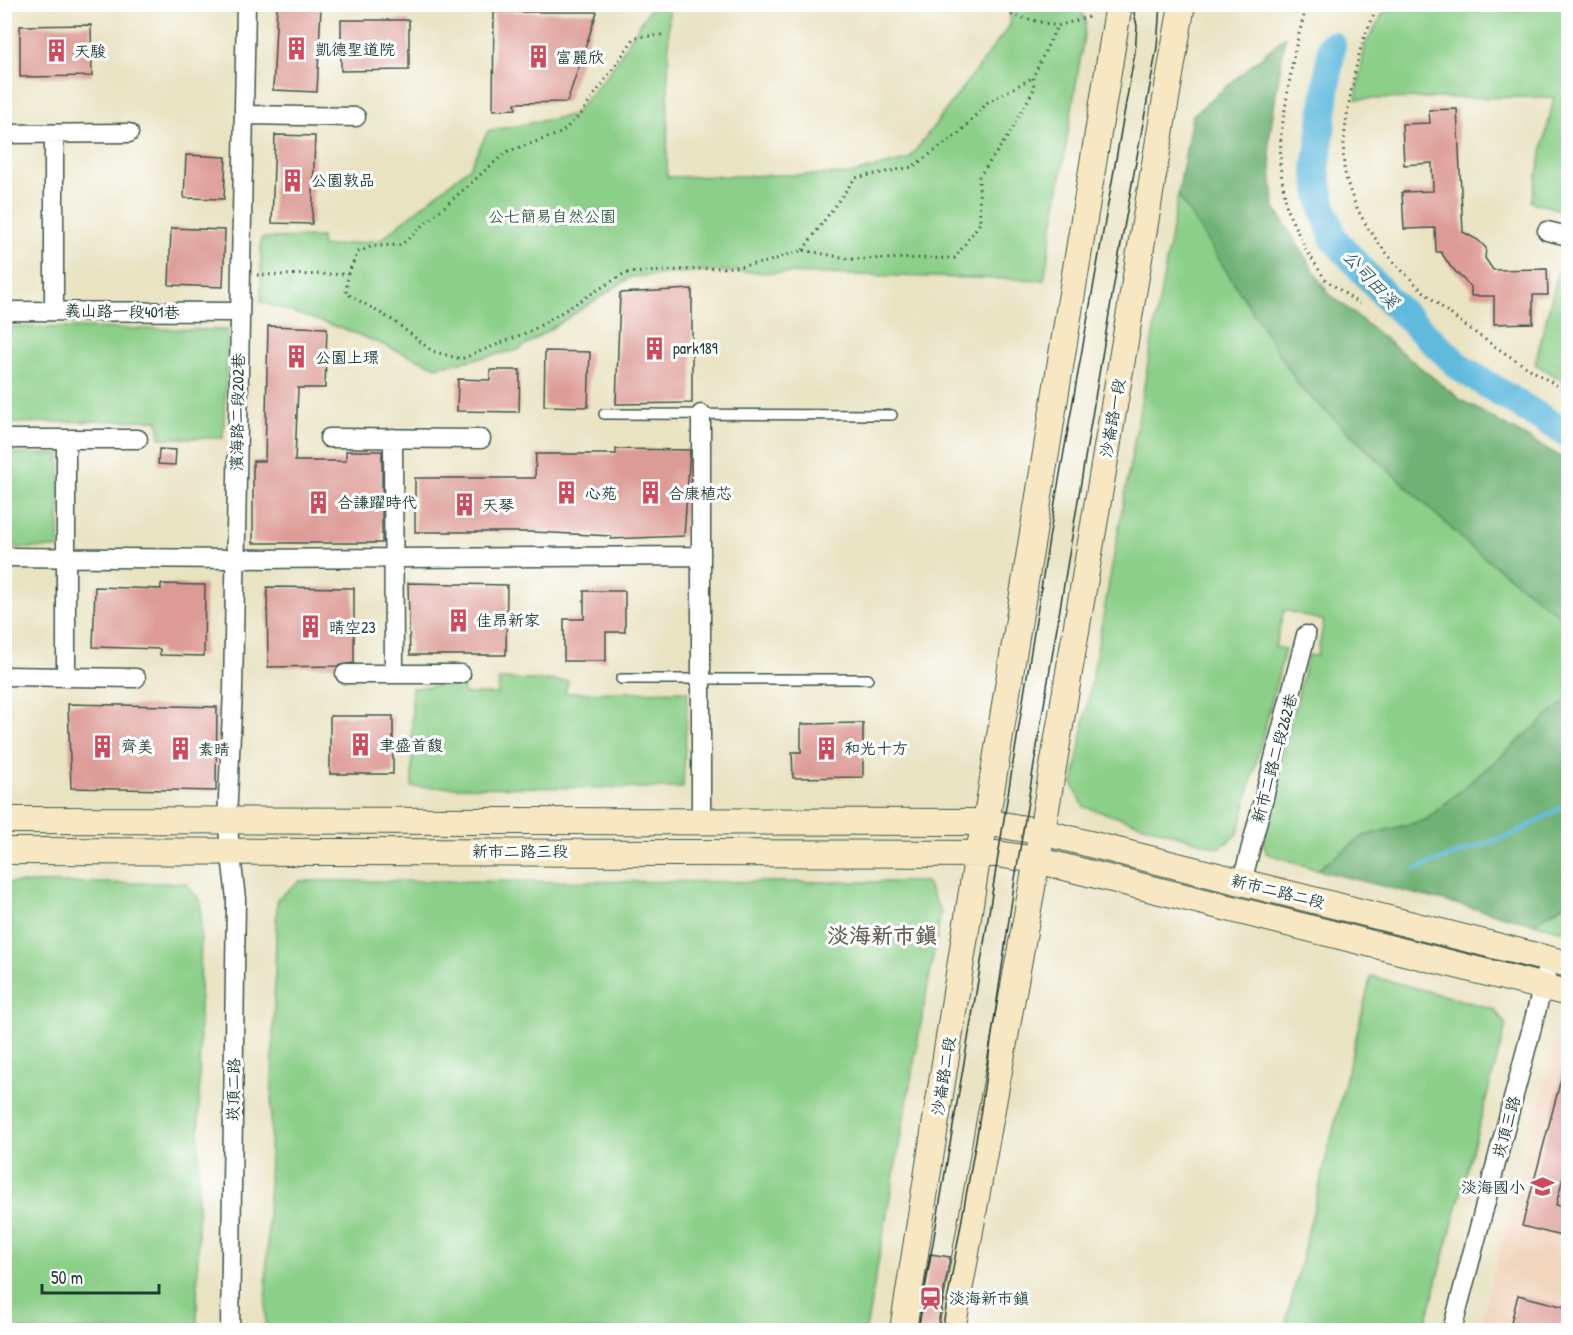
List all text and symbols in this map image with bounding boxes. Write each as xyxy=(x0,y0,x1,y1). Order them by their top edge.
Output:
building icon: 凱德聖道院 xyxy=(284,36,310,62)
building icon: 天駿 xyxy=(43,38,69,64)
place label: 凱德聖道院 xyxy=(315,38,395,60)
place label: 天駿 xyxy=(74,40,106,62)
building icon: 富麗欣 xyxy=(525,44,551,70)
place label: 富麗欣 xyxy=(556,46,604,68)
building icon: 公園敦品 xyxy=(280,167,306,193)
place label: 公園敦品 xyxy=(311,169,375,191)
park label: 公七簡易自然公園 xyxy=(488,205,616,227)
water label: 公司田溪 xyxy=(1337,244,1405,315)
street label: 義山路一段401巷 xyxy=(64,299,180,323)
building icon: park189 xyxy=(642,335,668,361)
place label: park189 xyxy=(673,337,718,359)
building icon: 公園上璟 xyxy=(284,344,310,370)
place label: 公園上璟 xyxy=(315,346,379,368)
street label: 濱海路二段202巷 xyxy=(225,353,249,471)
street label: 沙崙路一段 xyxy=(1094,377,1130,459)
building icon: 心苑 xyxy=(554,480,580,506)
building icon: 合康植芯 xyxy=(637,480,663,506)
place label: 心苑 xyxy=(585,482,617,504)
place label: 合康植芯 xyxy=(668,482,732,504)
building icon: 合謙躍時代 xyxy=(306,489,332,515)
place label: 合謙躍時代 xyxy=(337,491,417,513)
building icon: 天琴 xyxy=(451,492,477,518)
place label: 天琴 xyxy=(482,494,514,516)
building icon: 佳昂新家 xyxy=(445,607,471,633)
place label: 佳昂新家 xyxy=(476,609,540,631)
building icon: 晴空23 xyxy=(298,614,324,640)
place label: 晴空23 xyxy=(329,616,376,638)
street label: 新市二路二段262巷 xyxy=(1246,691,1302,825)
building icon: 聿盛首馥 xyxy=(348,732,374,758)
building icon: 齊美 xyxy=(90,733,116,759)
place label: 聿盛首馥 xyxy=(379,734,443,756)
place label: 齊美 xyxy=(121,735,153,757)
building icon: 和光十方 xyxy=(813,735,839,761)
building icon: 素晴 xyxy=(167,736,193,762)
place label: 和光十方 xyxy=(844,737,908,759)
place label: 素晴 xyxy=(198,738,230,760)
street label: 新市二路三段 xyxy=(472,840,568,862)
street label: 新市二路二段 xyxy=(1229,869,1327,913)
district label: 淡海新市鎮 xyxy=(827,920,937,950)
street label: 沙崙路二段 xyxy=(926,1035,960,1117)
street label: 崁頂二路 xyxy=(221,1058,245,1122)
street label: 崁頂三路 xyxy=(1487,1093,1525,1161)
school or university icon: 淡海國小 xyxy=(1530,1174,1556,1200)
place label: 淡海國小 xyxy=(1461,1176,1525,1198)
scale bar xyxy=(42,1257,159,1295)
text: 50 m xyxy=(51,1265,83,1290)
station icon: 淡海新市鎮 xyxy=(918,1285,944,1311)
place label: 淡海新市鎮 xyxy=(949,1287,1029,1309)

